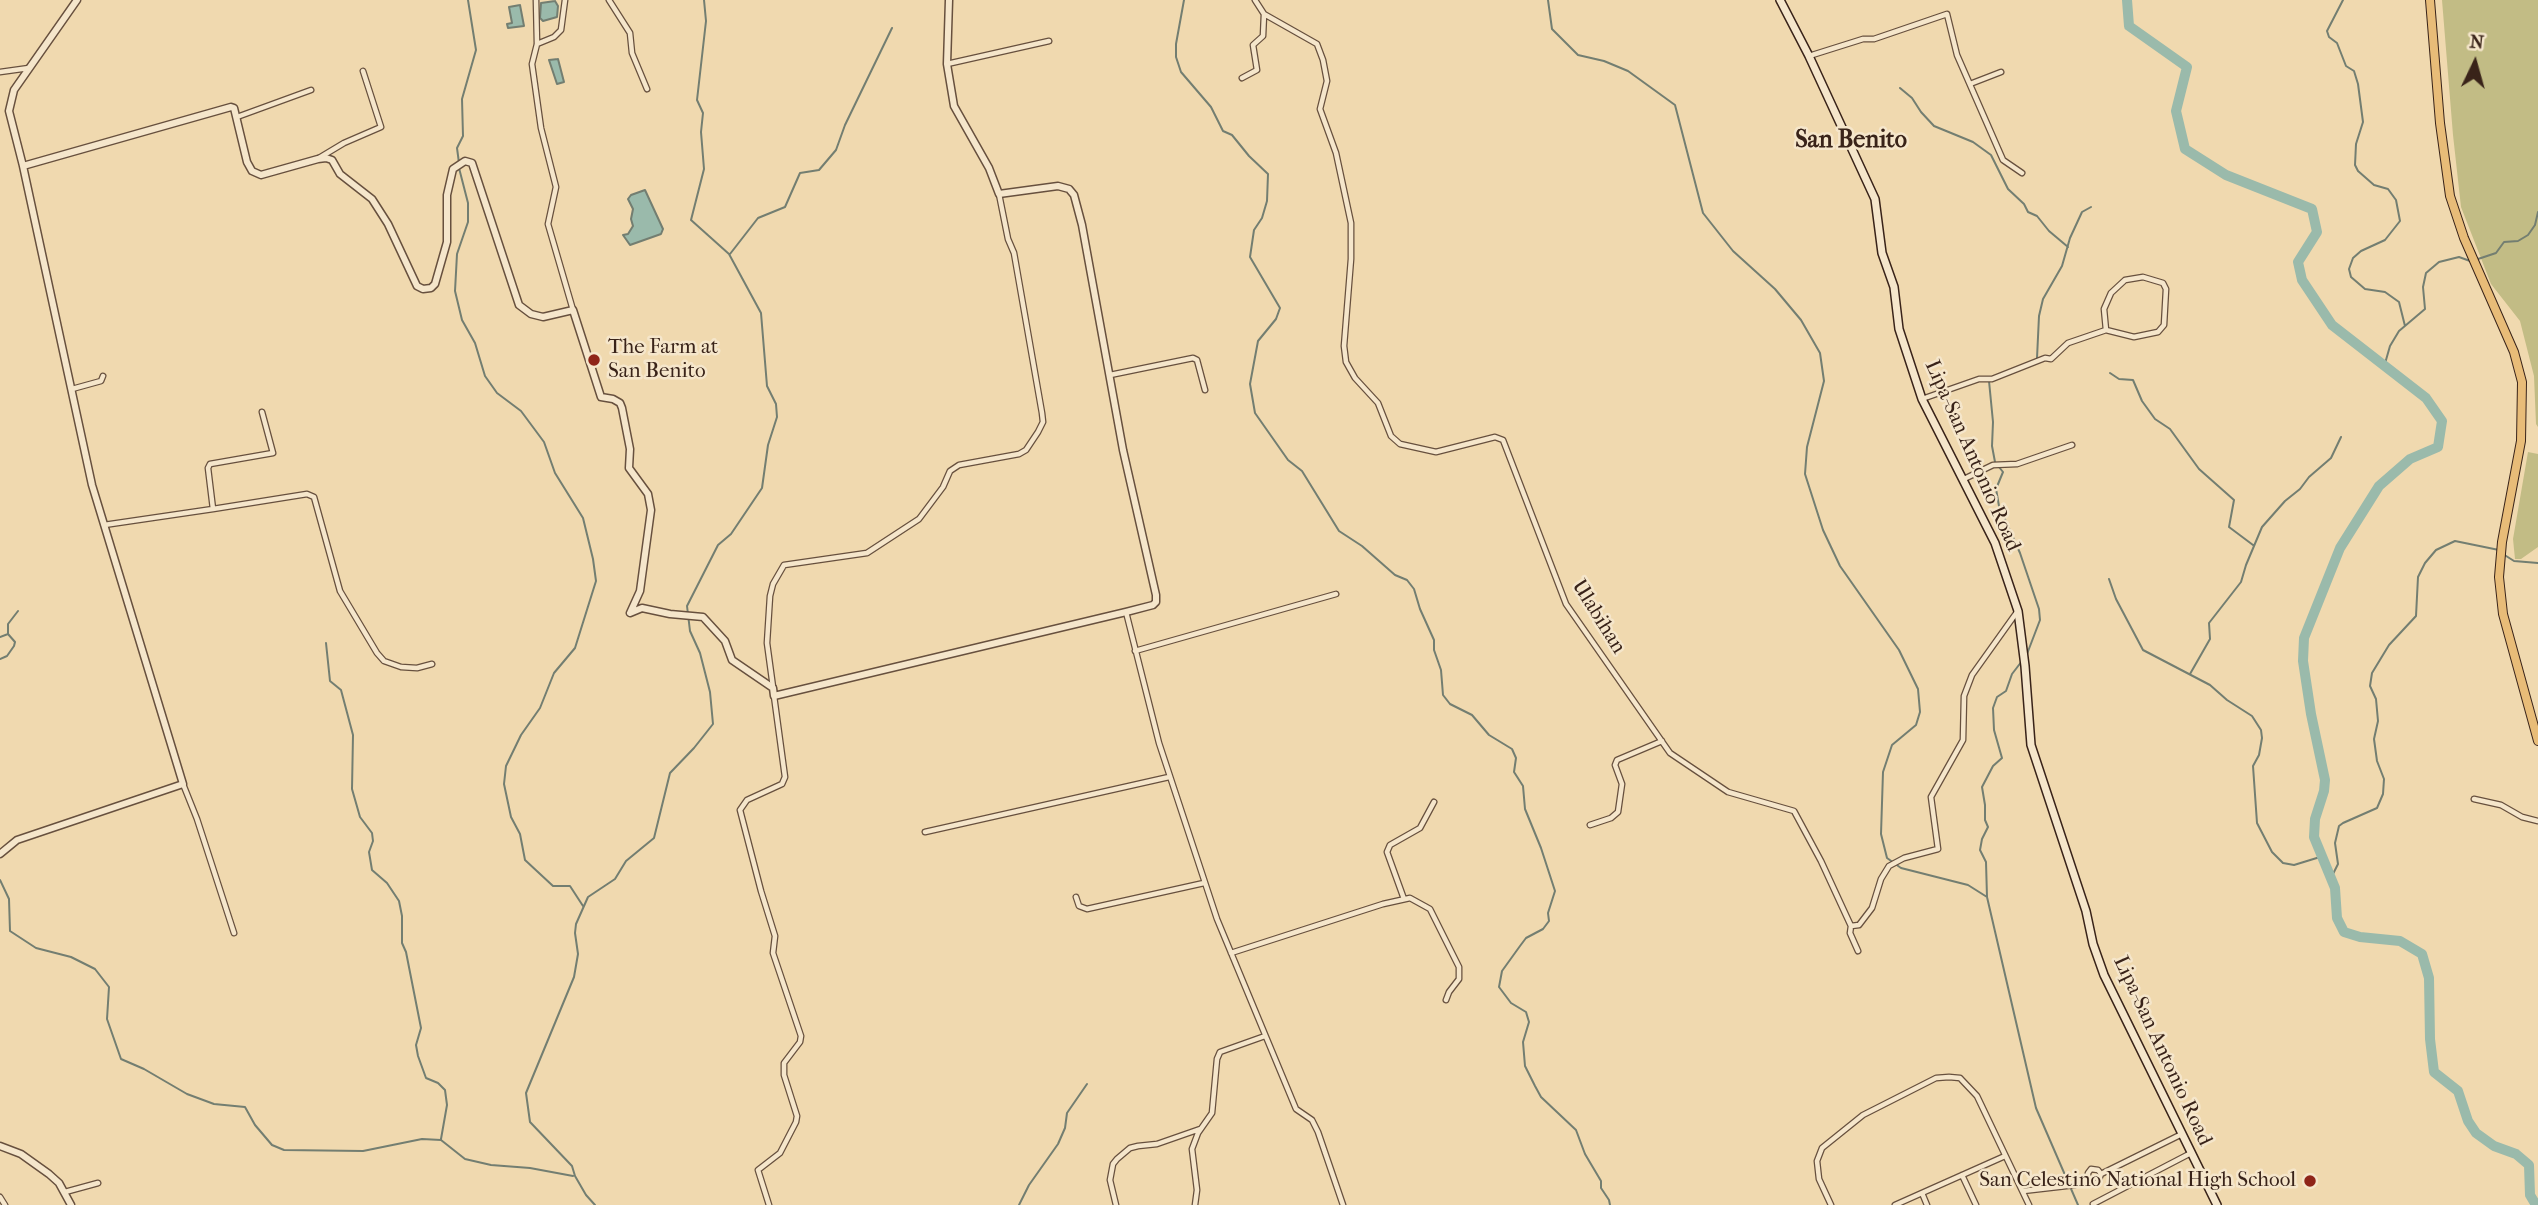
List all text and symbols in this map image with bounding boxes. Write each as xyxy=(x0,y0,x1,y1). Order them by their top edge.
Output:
north arrow xyxy=(2440,28,2510,98)
text: N xyxy=(2469,30,2485,54)
district label: San Benito xyxy=(1795,127,1907,155)
place label: The Farm at San Benito xyxy=(608,335,718,385)
marker: The Farm at San Benito xyxy=(586,352,602,368)
street label: Lipa-San Antonio Road xyxy=(1919,357,2025,555)
street label: Ulabihan xyxy=(1565,575,1631,659)
street label: Lipa-San Antonio Road xyxy=(2107,952,2217,1150)
place label: San Celestino National High School xyxy=(1979,1168,2296,1194)
marker: San Celestino National High School xyxy=(2302,1173,2318,1189)

